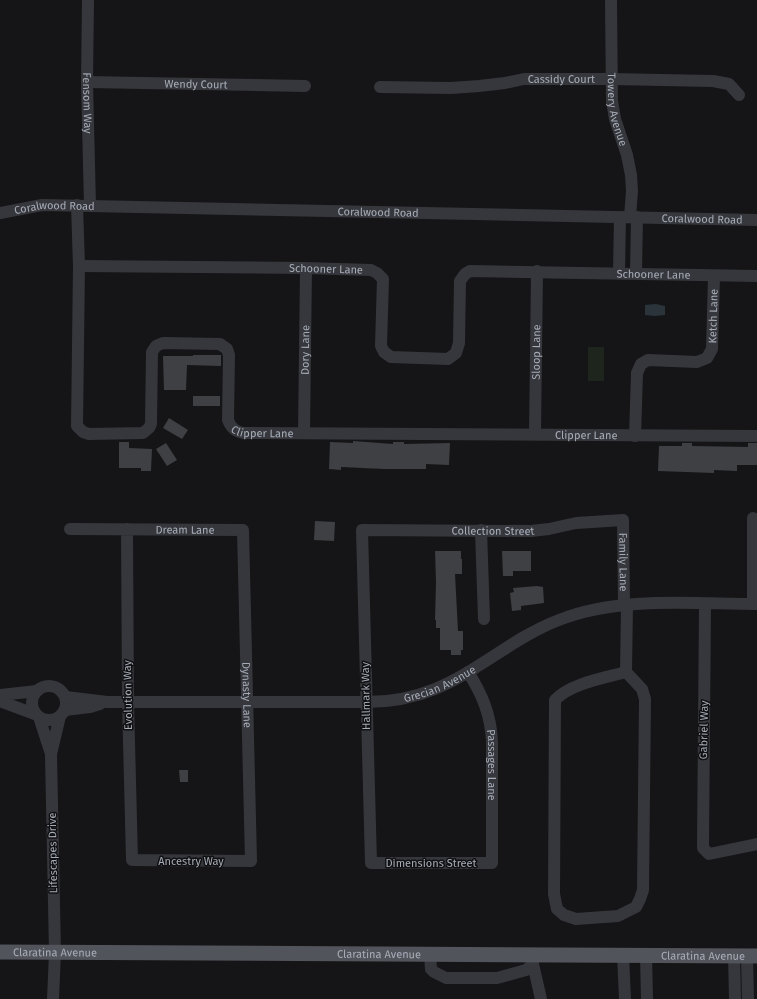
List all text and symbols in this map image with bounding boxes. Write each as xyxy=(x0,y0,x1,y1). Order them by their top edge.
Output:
street label: Fensom Way xyxy=(80,72,95,134)
street label: Cassidy Court xyxy=(528,73,595,86)
street label: Towery Avenue xyxy=(605,73,630,148)
street label: Wendy Court xyxy=(164,77,228,91)
street label: Coralwood Road xyxy=(13,198,95,217)
street label: Coralwood Road xyxy=(338,205,419,219)
street label: Coralwood Road xyxy=(661,211,743,226)
street label: Schooner Lane xyxy=(289,261,363,276)
street label: Schooner Lane xyxy=(616,267,691,281)
street label: Ketch Lane xyxy=(706,289,720,344)
street label: Sloop Lane xyxy=(529,324,543,380)
street label: Dory Lane xyxy=(298,325,312,375)
street label: Clipper Lane xyxy=(228,423,294,440)
street label: Clipper Lane xyxy=(555,428,617,442)
street label: Dream Lane xyxy=(155,523,215,536)
street label: Collection Street xyxy=(452,524,535,538)
street label: Family Lane xyxy=(617,533,630,591)
street label: Evolution Way xyxy=(121,659,135,730)
street label: Hallmark Way xyxy=(359,661,373,730)
street label: Dynasty Lane xyxy=(240,662,254,728)
street label: Grecian Avenue xyxy=(402,663,478,705)
street label: Gabriel Way xyxy=(697,700,711,760)
street label: Passages Lane xyxy=(484,729,499,801)
street label: Lifescapes Drive xyxy=(46,812,60,894)
street label: Ancestry Way xyxy=(158,855,224,868)
street label: Dimensions Street xyxy=(385,857,477,870)
street label: Claratina Avenue xyxy=(13,946,97,959)
street label: Claratina Avenue xyxy=(337,947,421,961)
street label: Claratina Avenue xyxy=(661,949,745,962)

